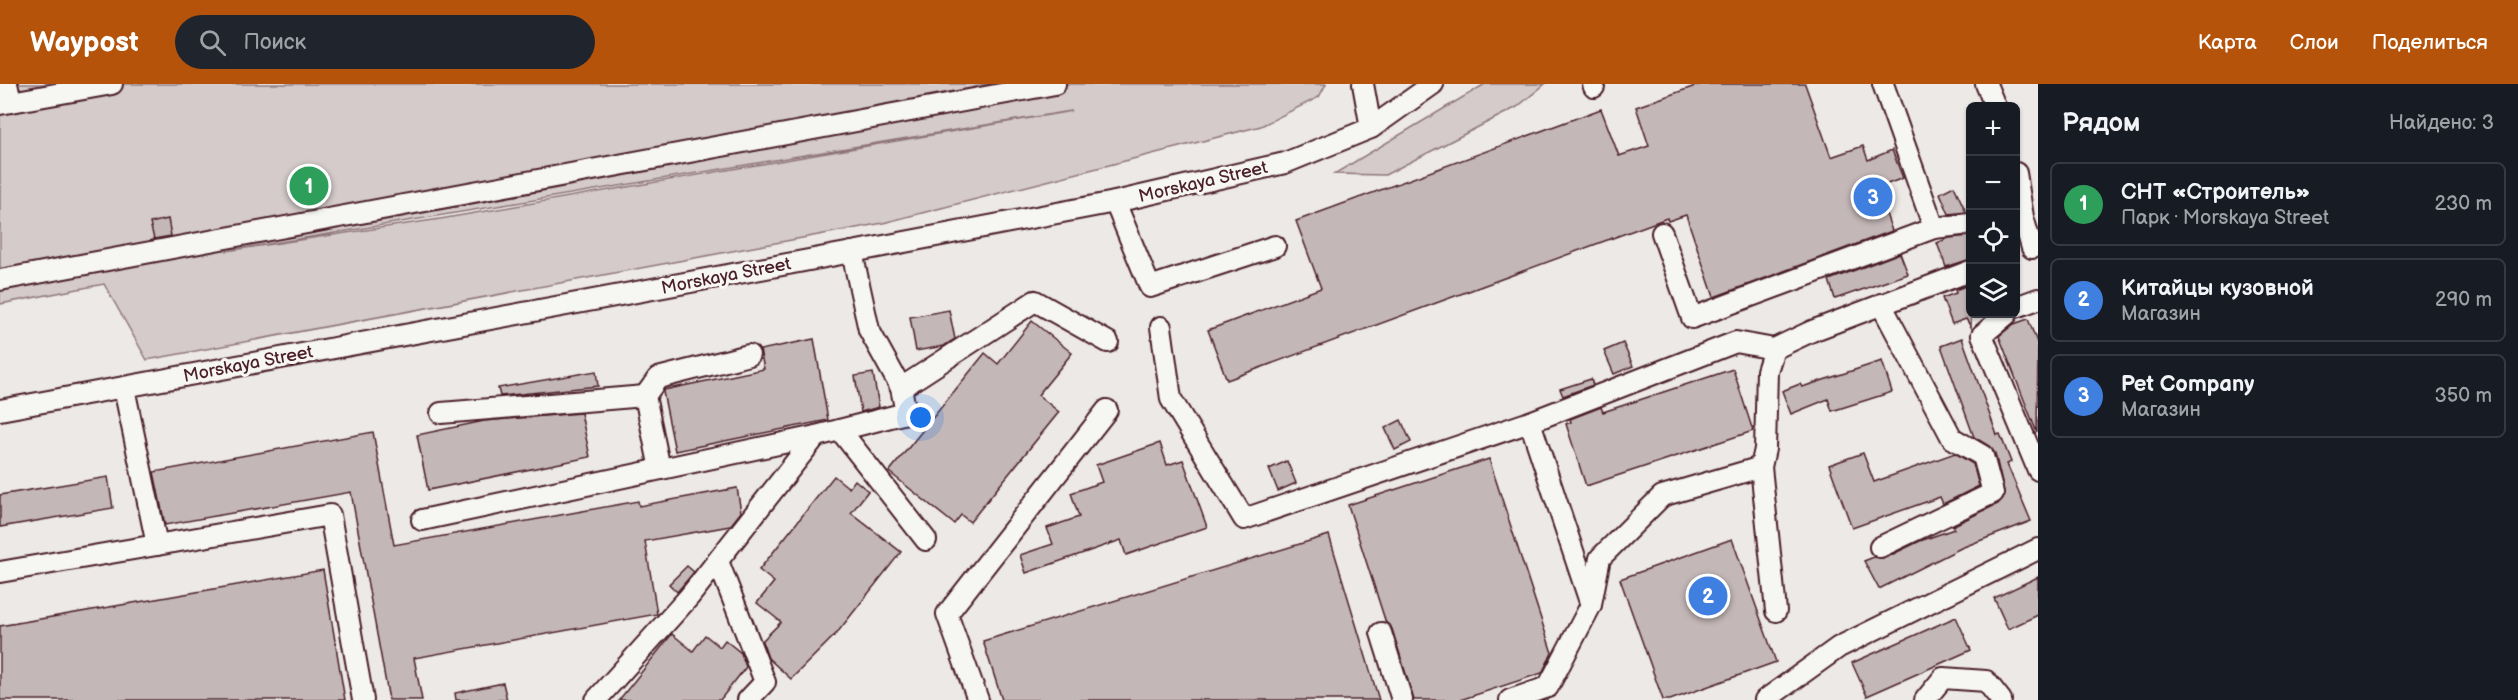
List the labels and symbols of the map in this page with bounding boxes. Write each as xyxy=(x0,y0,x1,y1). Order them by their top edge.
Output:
street label: Morskaya Street xyxy=(1137,157,1270,207)
pin: 1 xyxy=(290,164,328,208)
pin: 3 xyxy=(1854,174,1892,220)
street label: Morskaya Street xyxy=(659,253,793,299)
street label: Morskaya Street xyxy=(181,341,315,387)
your location xyxy=(906,403,935,432)
pin: 2 xyxy=(1688,574,1728,618)

